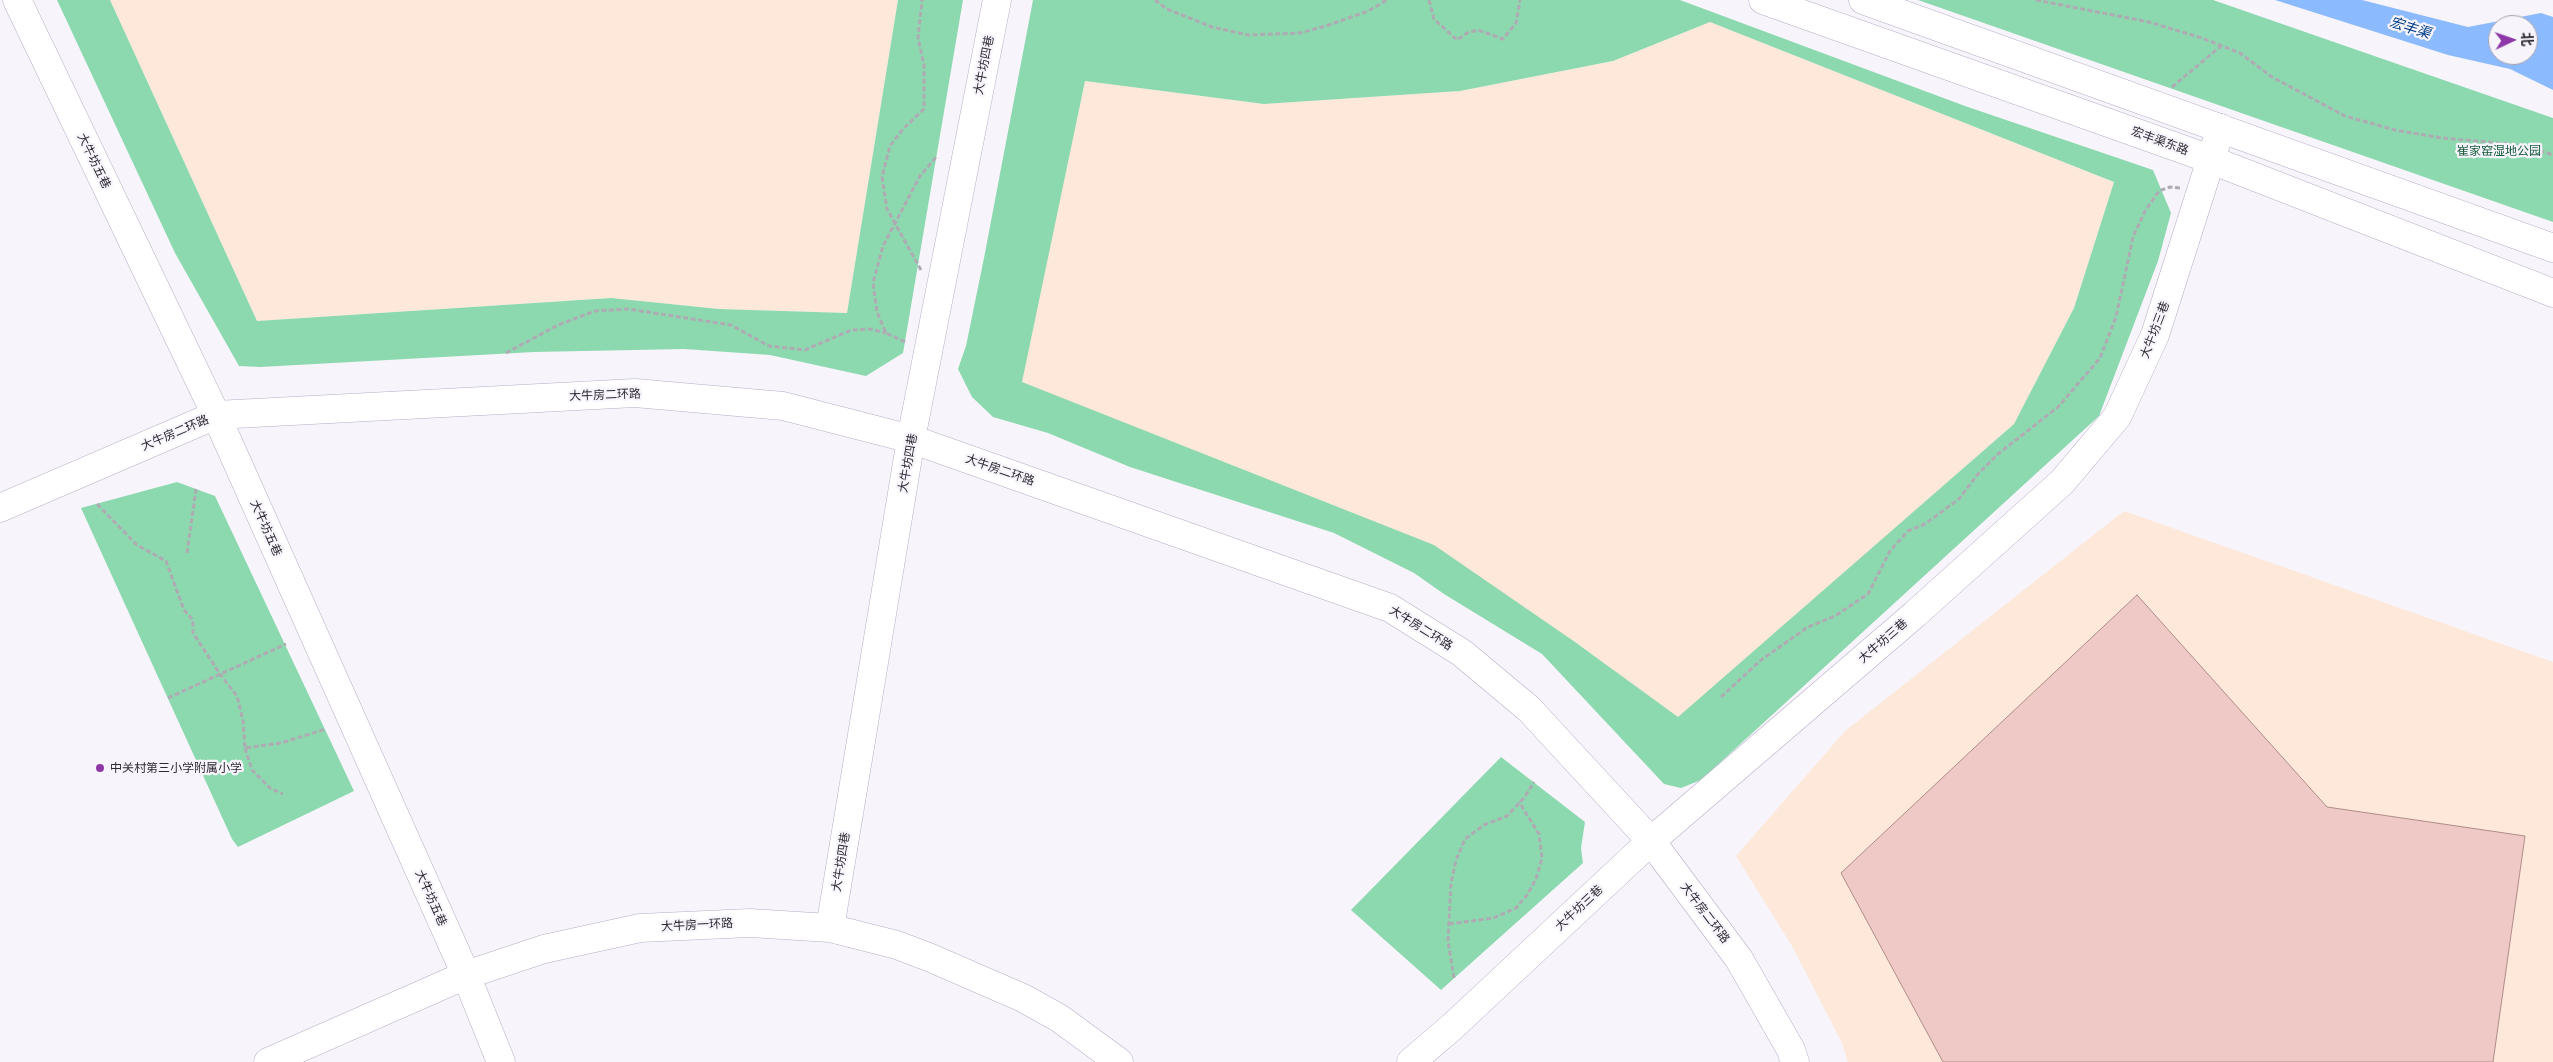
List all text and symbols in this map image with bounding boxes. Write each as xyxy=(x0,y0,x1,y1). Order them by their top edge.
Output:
water label: 宏丰渠 xyxy=(2387,14,2433,42)
north arrow xyxy=(2488,15,2538,65)
text: 北 xyxy=(2519,32,2535,47)
street label: 大牛坊四巷 xyxy=(971,34,997,96)
street label: 宏丰渠东路 xyxy=(2129,124,2191,158)
street label: 大牛坊五巷 xyxy=(74,131,114,191)
park label: 崔家窑湿地公园 xyxy=(2457,144,2541,158)
street label: 大牛坊三巷 xyxy=(2138,299,2172,361)
street label: 大牛房二环路 xyxy=(569,387,641,403)
street label: 大牛房二环路 xyxy=(139,412,211,454)
street label: 大牛坊四巷 xyxy=(896,432,920,494)
street label: 大牛房二环路 xyxy=(964,451,1036,489)
street label: 大牛坊五巷 xyxy=(247,498,285,558)
street label: 大牛房二环路 xyxy=(1387,603,1455,653)
street label: 大牛坊三巷 xyxy=(1856,616,1910,666)
place label: 中关村第三小学附属小学 xyxy=(110,761,242,775)
marker: 中关村第三小学附属小学 xyxy=(94,762,106,774)
street label: 大牛坊四巷 xyxy=(829,831,853,893)
street label: 大牛坊五巷 xyxy=(412,868,450,928)
street label: 大牛房二环路 xyxy=(1678,880,1732,946)
street label: 大牛坊三巷 xyxy=(1552,882,1606,934)
street label: 大牛房一环路 xyxy=(661,916,733,934)

